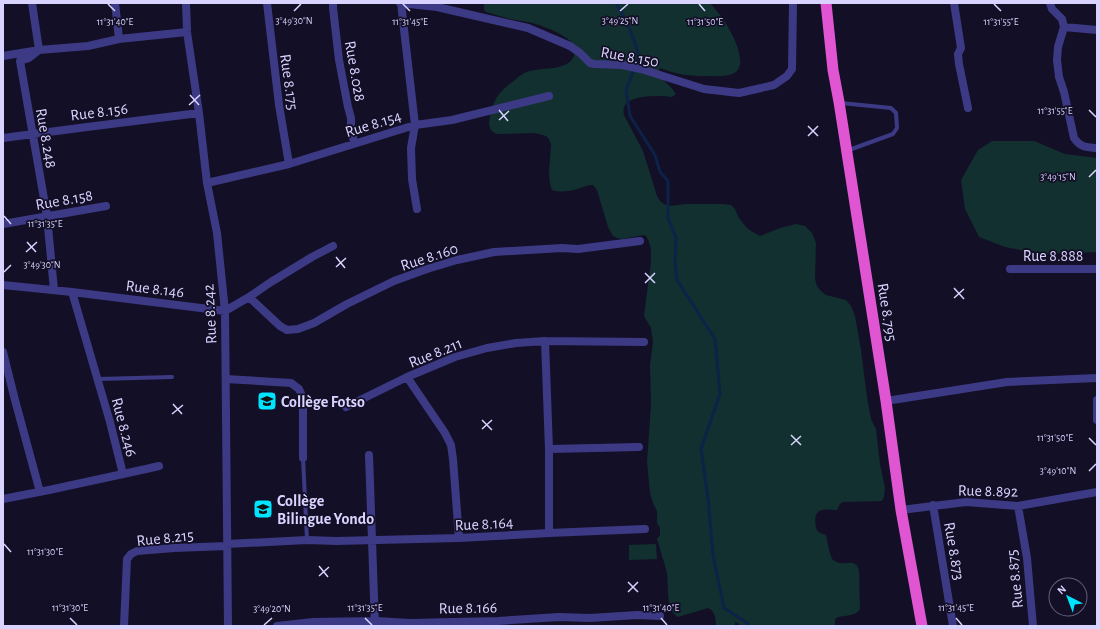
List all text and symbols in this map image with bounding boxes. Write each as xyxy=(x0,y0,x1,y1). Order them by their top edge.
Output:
text: 3°49'30"N xyxy=(275,16,313,26)
text: 3°49'25"N xyxy=(602,16,638,26)
text: 11°31'40"E xyxy=(97,17,134,27)
text: 11°31'45"E xyxy=(392,17,428,27)
text: 11°31'50"E xyxy=(687,17,723,27)
text: 11°31'55"E xyxy=(983,17,1019,27)
street label: Rue 8.028 xyxy=(342,40,368,103)
street label: Rue 8.150 xyxy=(600,44,660,70)
street label: Rue 8.175 xyxy=(277,53,301,111)
street label: Rue 8.156 xyxy=(70,101,129,123)
text: 11°31'55"E xyxy=(1037,106,1073,116)
street label: Rue 8.248 xyxy=(33,107,59,169)
street label: Rue 8.154 xyxy=(343,108,404,140)
text: 3°49'15"N xyxy=(1040,172,1076,182)
street label: Rue 8.158 xyxy=(34,187,94,213)
text: 11°31'35"E xyxy=(28,219,63,229)
street label: Rue 8.160 xyxy=(399,240,460,274)
street label: Rue 8.888 xyxy=(1023,248,1083,264)
text: 3°49'30"N xyxy=(23,260,61,270)
street label: Rue 8.146 xyxy=(125,277,185,301)
street label: Rue 8.795 xyxy=(875,282,900,342)
street label: Rue 8.242 xyxy=(200,283,220,344)
street label: Rue 8.211 xyxy=(406,335,464,371)
school or university icon: Collège Fotso xyxy=(256,390,278,412)
place label: Collège Fotso xyxy=(281,394,365,410)
street label: Rue 8.246 xyxy=(108,396,140,459)
text: 11°31'50"E xyxy=(1037,433,1073,443)
text: 3°49'10"N xyxy=(1040,466,1076,476)
street label: Rue 8.892 xyxy=(958,482,1018,500)
place label: Collège Bilingue Yondo xyxy=(277,493,374,527)
school or university icon: Collège Bilingue Yondo xyxy=(252,498,274,520)
street label: Rue 8.164 xyxy=(454,514,514,534)
street label: Rue 8.873 xyxy=(941,521,967,582)
street label: Rue 8.215 xyxy=(136,527,195,549)
text: 11°31'30"E xyxy=(27,547,63,557)
street label: Rue 8.875 xyxy=(1004,549,1026,609)
north arrow xyxy=(1048,577,1088,617)
text: N xyxy=(1055,583,1068,597)
street label: Rue 8.166 xyxy=(439,599,497,617)
text: 11°31'30"E xyxy=(52,603,88,613)
text: 11°31'35"E xyxy=(348,603,383,613)
text: 11°31'40"E xyxy=(643,603,680,613)
text: 11°31'45"E xyxy=(938,603,974,613)
text: 3°49'20"N xyxy=(253,604,291,614)

